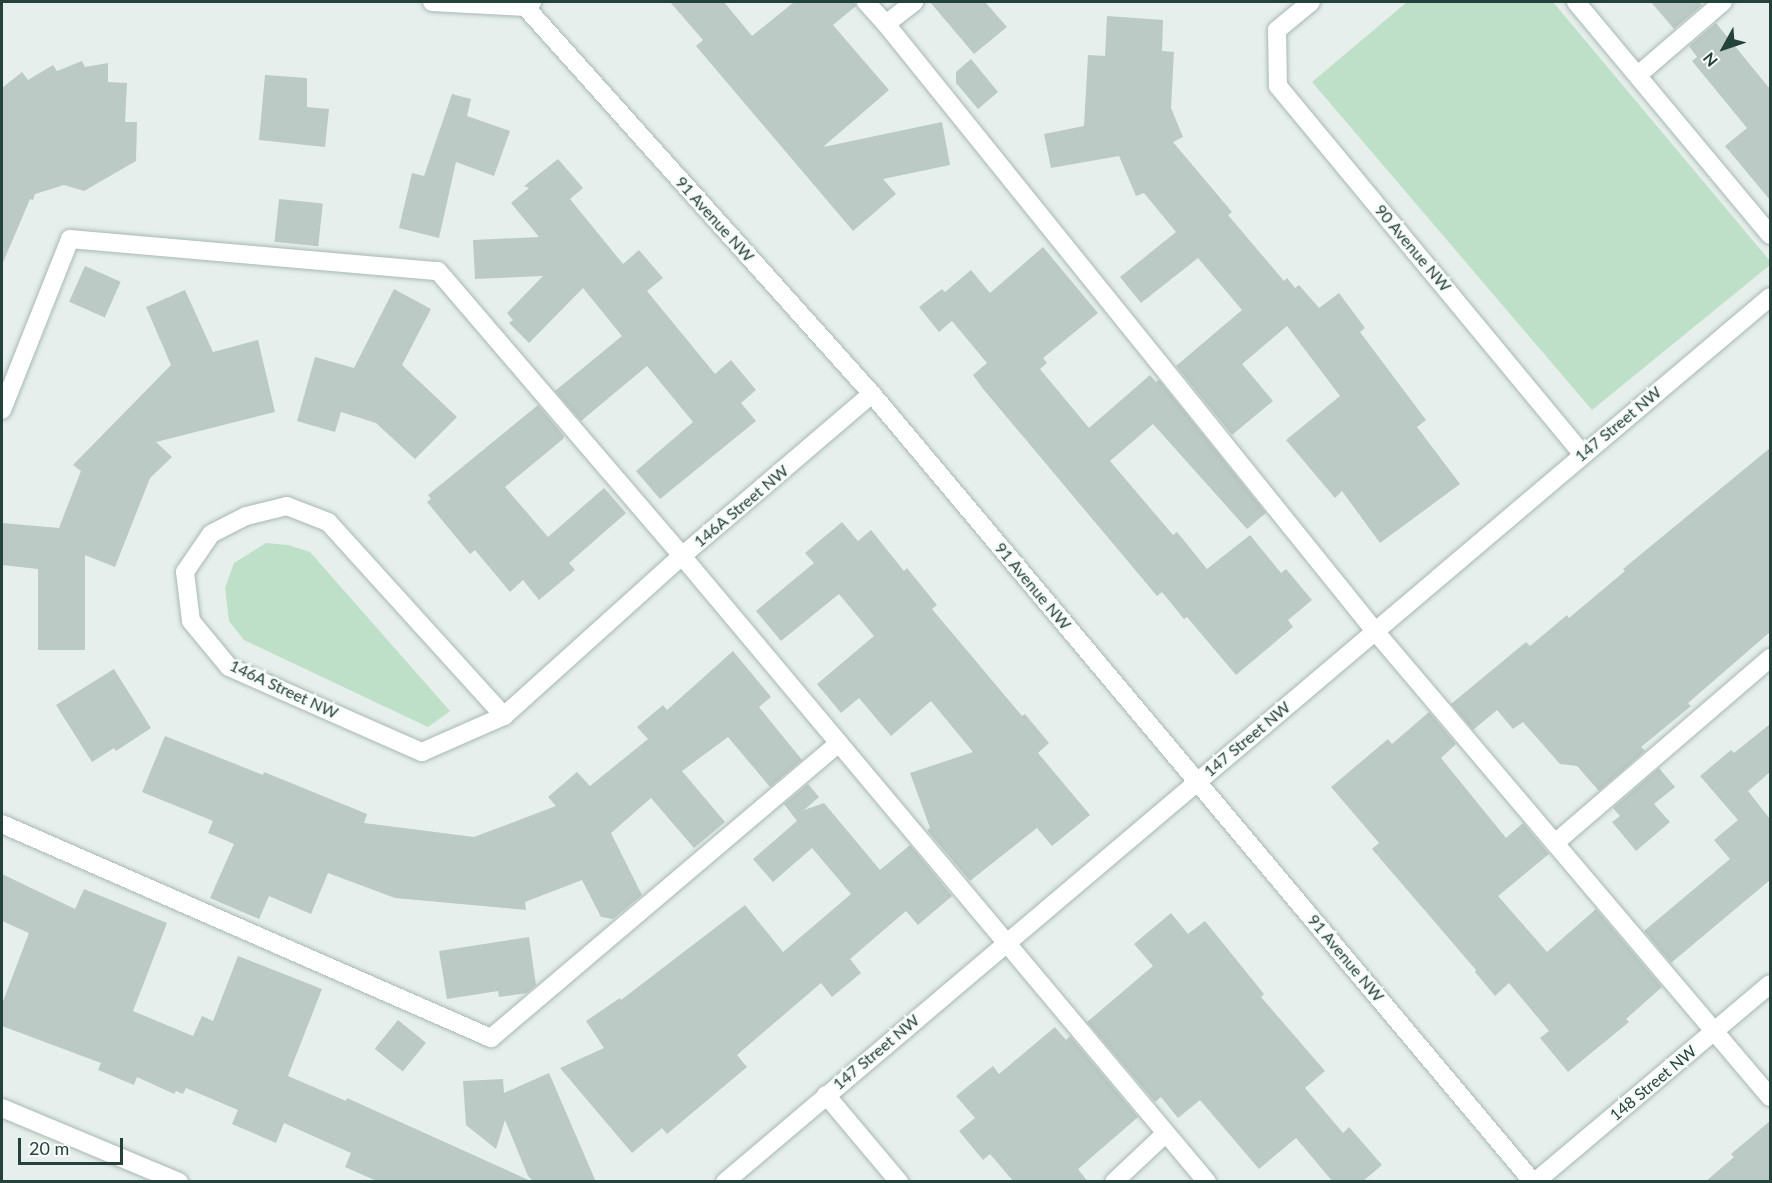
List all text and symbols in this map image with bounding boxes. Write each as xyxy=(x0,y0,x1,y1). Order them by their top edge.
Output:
north arrow xyxy=(1694,18,1754,78)
text: N xyxy=(1699,49,1721,71)
street label: 91 Avenue NW xyxy=(672,172,758,266)
street label: 90 Avenue NW xyxy=(1371,200,1455,296)
street label: 147 Street NW xyxy=(1571,382,1665,466)
street label: 146A Street NW xyxy=(690,461,792,551)
street label: 91 Avenue NW xyxy=(991,538,1075,634)
street label: 146A Street NW xyxy=(227,655,341,723)
street label: 147 Street NW xyxy=(1200,697,1294,781)
street label: 91 Avenue NW xyxy=(1304,910,1388,1006)
street label: 147 Street NW xyxy=(829,1010,923,1094)
street label: 148 Street NW xyxy=(1606,1041,1700,1125)
scale bar xyxy=(21,1126,126,1164)
text: 20 m xyxy=(29,1137,69,1159)

